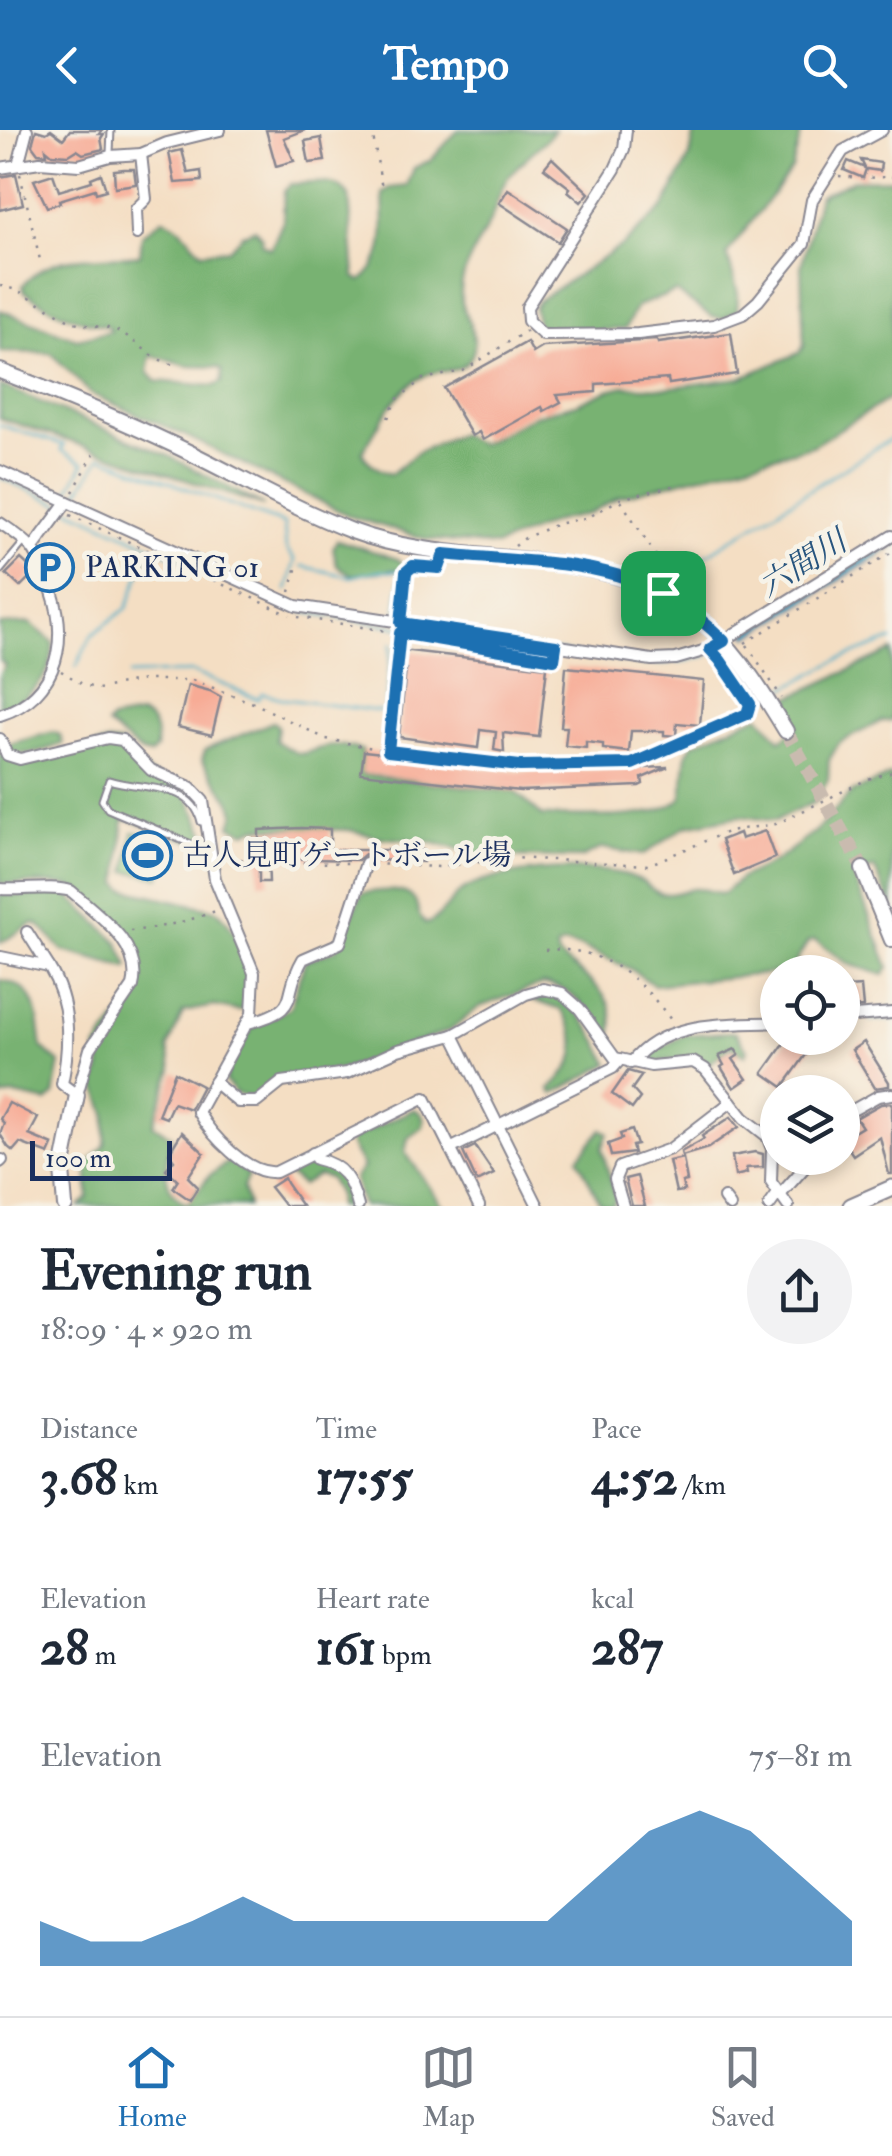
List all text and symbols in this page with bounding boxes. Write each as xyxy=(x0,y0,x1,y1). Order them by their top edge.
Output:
text: Tempo xyxy=(383,37,509,93)
icon: back xyxy=(40,38,95,93)
icon: search xyxy=(797,38,852,93)
water label: 六間川 xyxy=(752,520,857,606)
parking icon: PARKING 01 xyxy=(24,541,76,593)
place label: PARKING 01 xyxy=(85,549,259,586)
pin xyxy=(621,551,706,636)
icon: arrive xyxy=(636,566,691,621)
sports icon: 古人見町ゲートボール場 xyxy=(121,829,173,881)
place label: 古人見町ゲートボール場 xyxy=(182,837,511,874)
map controls xyxy=(760,955,860,1175)
button: locate xyxy=(760,955,860,1055)
button: layers xyxy=(760,1075,860,1175)
scale bar xyxy=(30,1136,172,1180)
text: 100 m xyxy=(45,1141,111,1176)
text: Evening run xyxy=(40,1237,312,1306)
button: share xyxy=(747,1239,852,1344)
text: 18:09 · 4 × 920 m xyxy=(40,1309,252,1349)
text: Distance xyxy=(40,1412,138,1447)
text: Time xyxy=(316,1412,377,1447)
text: Pace xyxy=(591,1412,642,1447)
text: 3.68 xyxy=(40,1447,118,1510)
text: 17:55 xyxy=(316,1447,413,1510)
text: 4:52 xyxy=(591,1447,678,1510)
text: km xyxy=(118,1468,159,1503)
text: /km xyxy=(678,1468,726,1503)
text: Elevation xyxy=(40,1582,147,1617)
text: Heart rate xyxy=(316,1582,430,1617)
text: kcal xyxy=(591,1582,634,1617)
text: 28 xyxy=(40,1617,89,1680)
text: 161 xyxy=(316,1617,376,1680)
text: 287 xyxy=(591,1617,663,1680)
text: m xyxy=(89,1638,116,1673)
text: bpm xyxy=(376,1638,432,1673)
text: Elevation xyxy=(40,1736,162,1776)
text: 75–81 m xyxy=(749,1736,852,1776)
tab: Home xyxy=(117,2040,187,2135)
tab: Map xyxy=(421,2040,476,2135)
tab: Saved xyxy=(711,2040,775,2135)

